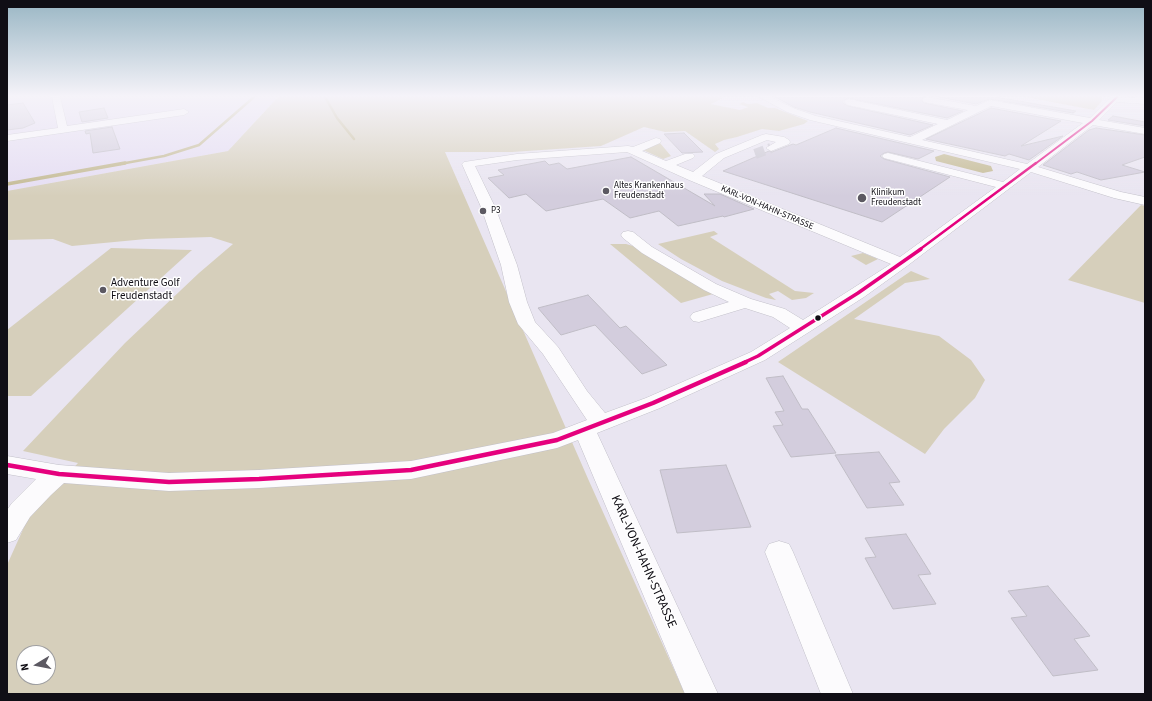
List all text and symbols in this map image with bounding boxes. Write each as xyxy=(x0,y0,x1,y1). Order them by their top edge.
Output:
place label: Altes Krankenhaus Freudenstadt xyxy=(614,181,683,202)
street label: KARL-VON-HAHN-STRASSE xyxy=(719,184,815,232)
marker: Altes Krankenhaus Freudenstadt xyxy=(601,186,611,196)
place label: Klinikum Freudenstadt xyxy=(871,188,921,209)
marker: Klinikum Freudenstadt xyxy=(856,192,868,204)
marker: P3 xyxy=(478,206,488,216)
place label: P3 xyxy=(491,206,501,216)
place label: Adventure Golf Freudenstadt xyxy=(111,277,179,303)
marker: Adventure Golf Freudenstadt xyxy=(98,285,108,295)
unlabelled marker xyxy=(813,313,823,323)
street label: KARL-VON-HAHN-STRASSE xyxy=(607,493,679,631)
north arrow xyxy=(16,645,56,685)
text: N xyxy=(17,662,33,672)

